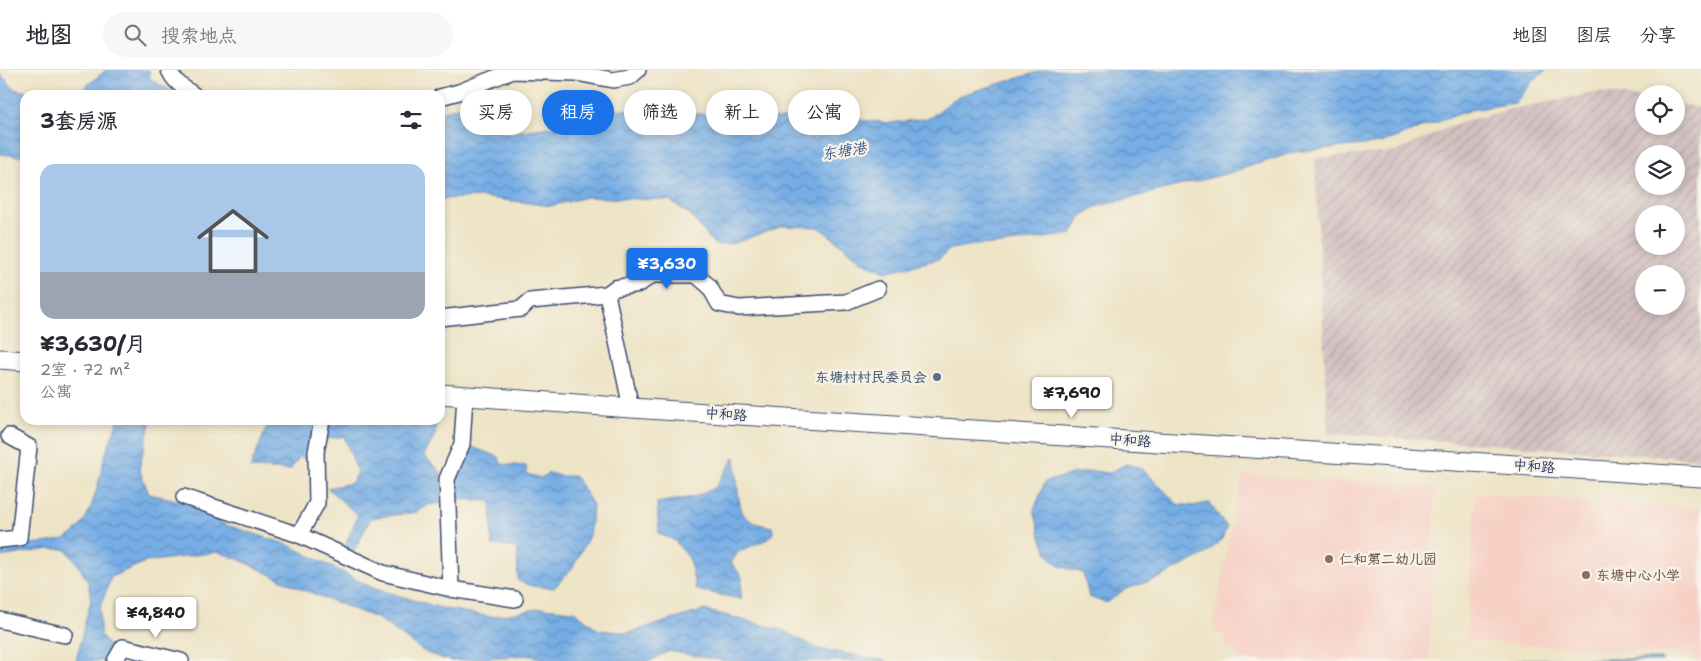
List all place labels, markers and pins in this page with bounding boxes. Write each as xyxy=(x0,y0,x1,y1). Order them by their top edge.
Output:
pin: ¥3,630 xyxy=(626,248,708,290)
place label: 东塘村村民委员会 xyxy=(815,368,927,386)
marker: 东塘村村民委员会 xyxy=(931,371,943,383)
pin: ¥7,690 xyxy=(1031,376,1113,419)
place label: 仁和第二幼儿园 xyxy=(1339,550,1437,568)
marker: 仁和第二幼儿园 xyxy=(1323,553,1335,565)
place label: 东塘中心小学 xyxy=(1596,566,1680,584)
marker: 东塘中心小学 xyxy=(1580,569,1592,581)
pin: ¥4,840 xyxy=(115,596,197,639)

